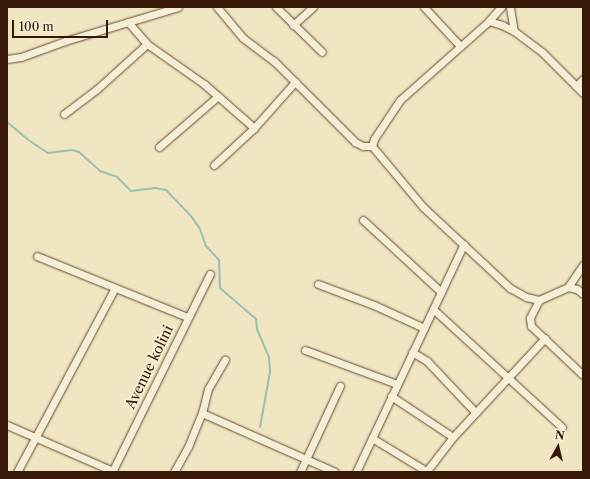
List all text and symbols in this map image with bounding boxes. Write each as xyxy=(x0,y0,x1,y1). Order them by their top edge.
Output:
scale bar xyxy=(14,12,110,38)
text: 100 m xyxy=(19,19,54,34)
street label: Avenue kolini xyxy=(121,322,177,412)
north arrow xyxy=(538,427,578,467)
text: N xyxy=(554,428,565,443)

